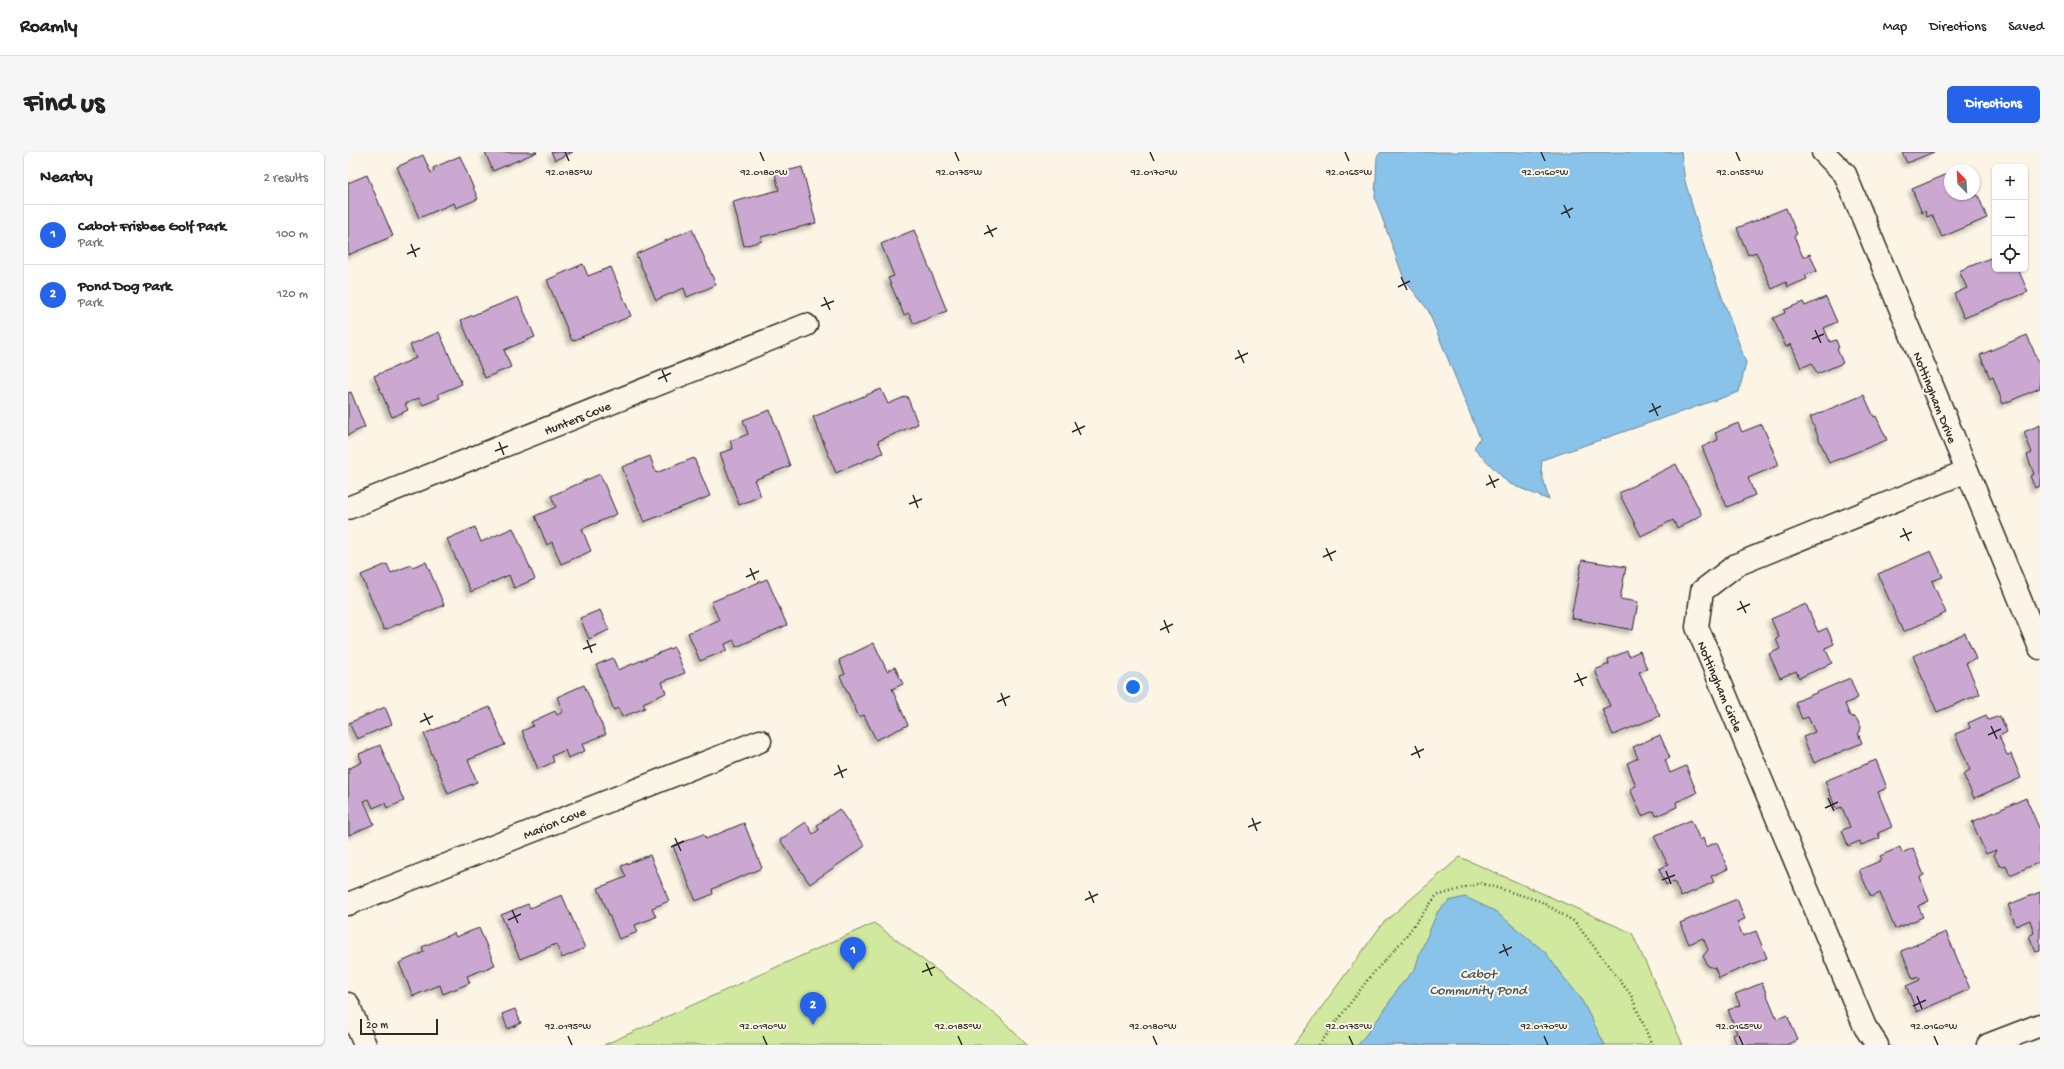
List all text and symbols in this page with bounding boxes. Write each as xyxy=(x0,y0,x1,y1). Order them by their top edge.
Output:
text: Roamly xyxy=(20,16,77,39)
text: Map xyxy=(1883,19,1907,36)
text: Directions xyxy=(1929,19,1986,36)
text: Saved xyxy=(2008,19,2044,36)
button: Directions xyxy=(1947,86,2040,123)
text: Find us xyxy=(24,88,104,121)
north arrow xyxy=(1944,164,1980,200)
map controls xyxy=(1992,164,2028,272)
button: + xyxy=(1992,164,2028,200)
text: 92.0185°W xyxy=(545,167,593,179)
text: 92.0180°W xyxy=(740,167,788,179)
text: 92.0175°W xyxy=(935,167,983,179)
text: 92.0170°W xyxy=(1130,167,1178,179)
text: 92.0165°W xyxy=(1325,167,1373,179)
text: 92.0160°W xyxy=(1521,167,1569,179)
text: 92.0155°W xyxy=(1716,167,1764,179)
text: Nearby xyxy=(40,168,93,188)
text: 2 results xyxy=(263,171,308,186)
button: − xyxy=(1992,200,2028,236)
text: Cabot Frisbee Golf Park xyxy=(78,218,226,236)
text: 1 xyxy=(50,227,56,242)
text: 100 m xyxy=(276,227,308,242)
text: Park xyxy=(78,236,103,251)
button: locate xyxy=(1992,236,2028,272)
text: Pond Dog Park xyxy=(78,278,172,296)
text: 2 xyxy=(50,287,56,302)
text: 120 m xyxy=(277,287,308,302)
text: Park xyxy=(78,296,103,311)
street label: Nottingham Drive xyxy=(1909,350,1959,446)
street label: Hunters Cove xyxy=(542,399,614,439)
street label: Nottingham Circle xyxy=(1693,639,1745,735)
your location xyxy=(1123,677,1143,697)
street label: Marion Cove xyxy=(522,805,589,844)
pin: 1 xyxy=(840,937,866,970)
water label: Cabot Community Pond xyxy=(1430,967,1528,1000)
pin: 2 xyxy=(800,992,826,1025)
scale bar xyxy=(360,1017,438,1036)
text: 20 m xyxy=(366,1020,388,1032)
text: 92.0195°W xyxy=(544,1021,592,1033)
text: 92.0190°W xyxy=(739,1021,787,1033)
text: 92.0185°W xyxy=(934,1021,982,1033)
text: 92.0180°W xyxy=(1129,1021,1177,1033)
text: 92.0175°W xyxy=(1325,1021,1373,1033)
text: 92.0170°W xyxy=(1520,1021,1568,1033)
text: 92.0165°W xyxy=(1715,1021,1763,1033)
text: 92.0160°W xyxy=(1910,1021,1958,1033)

